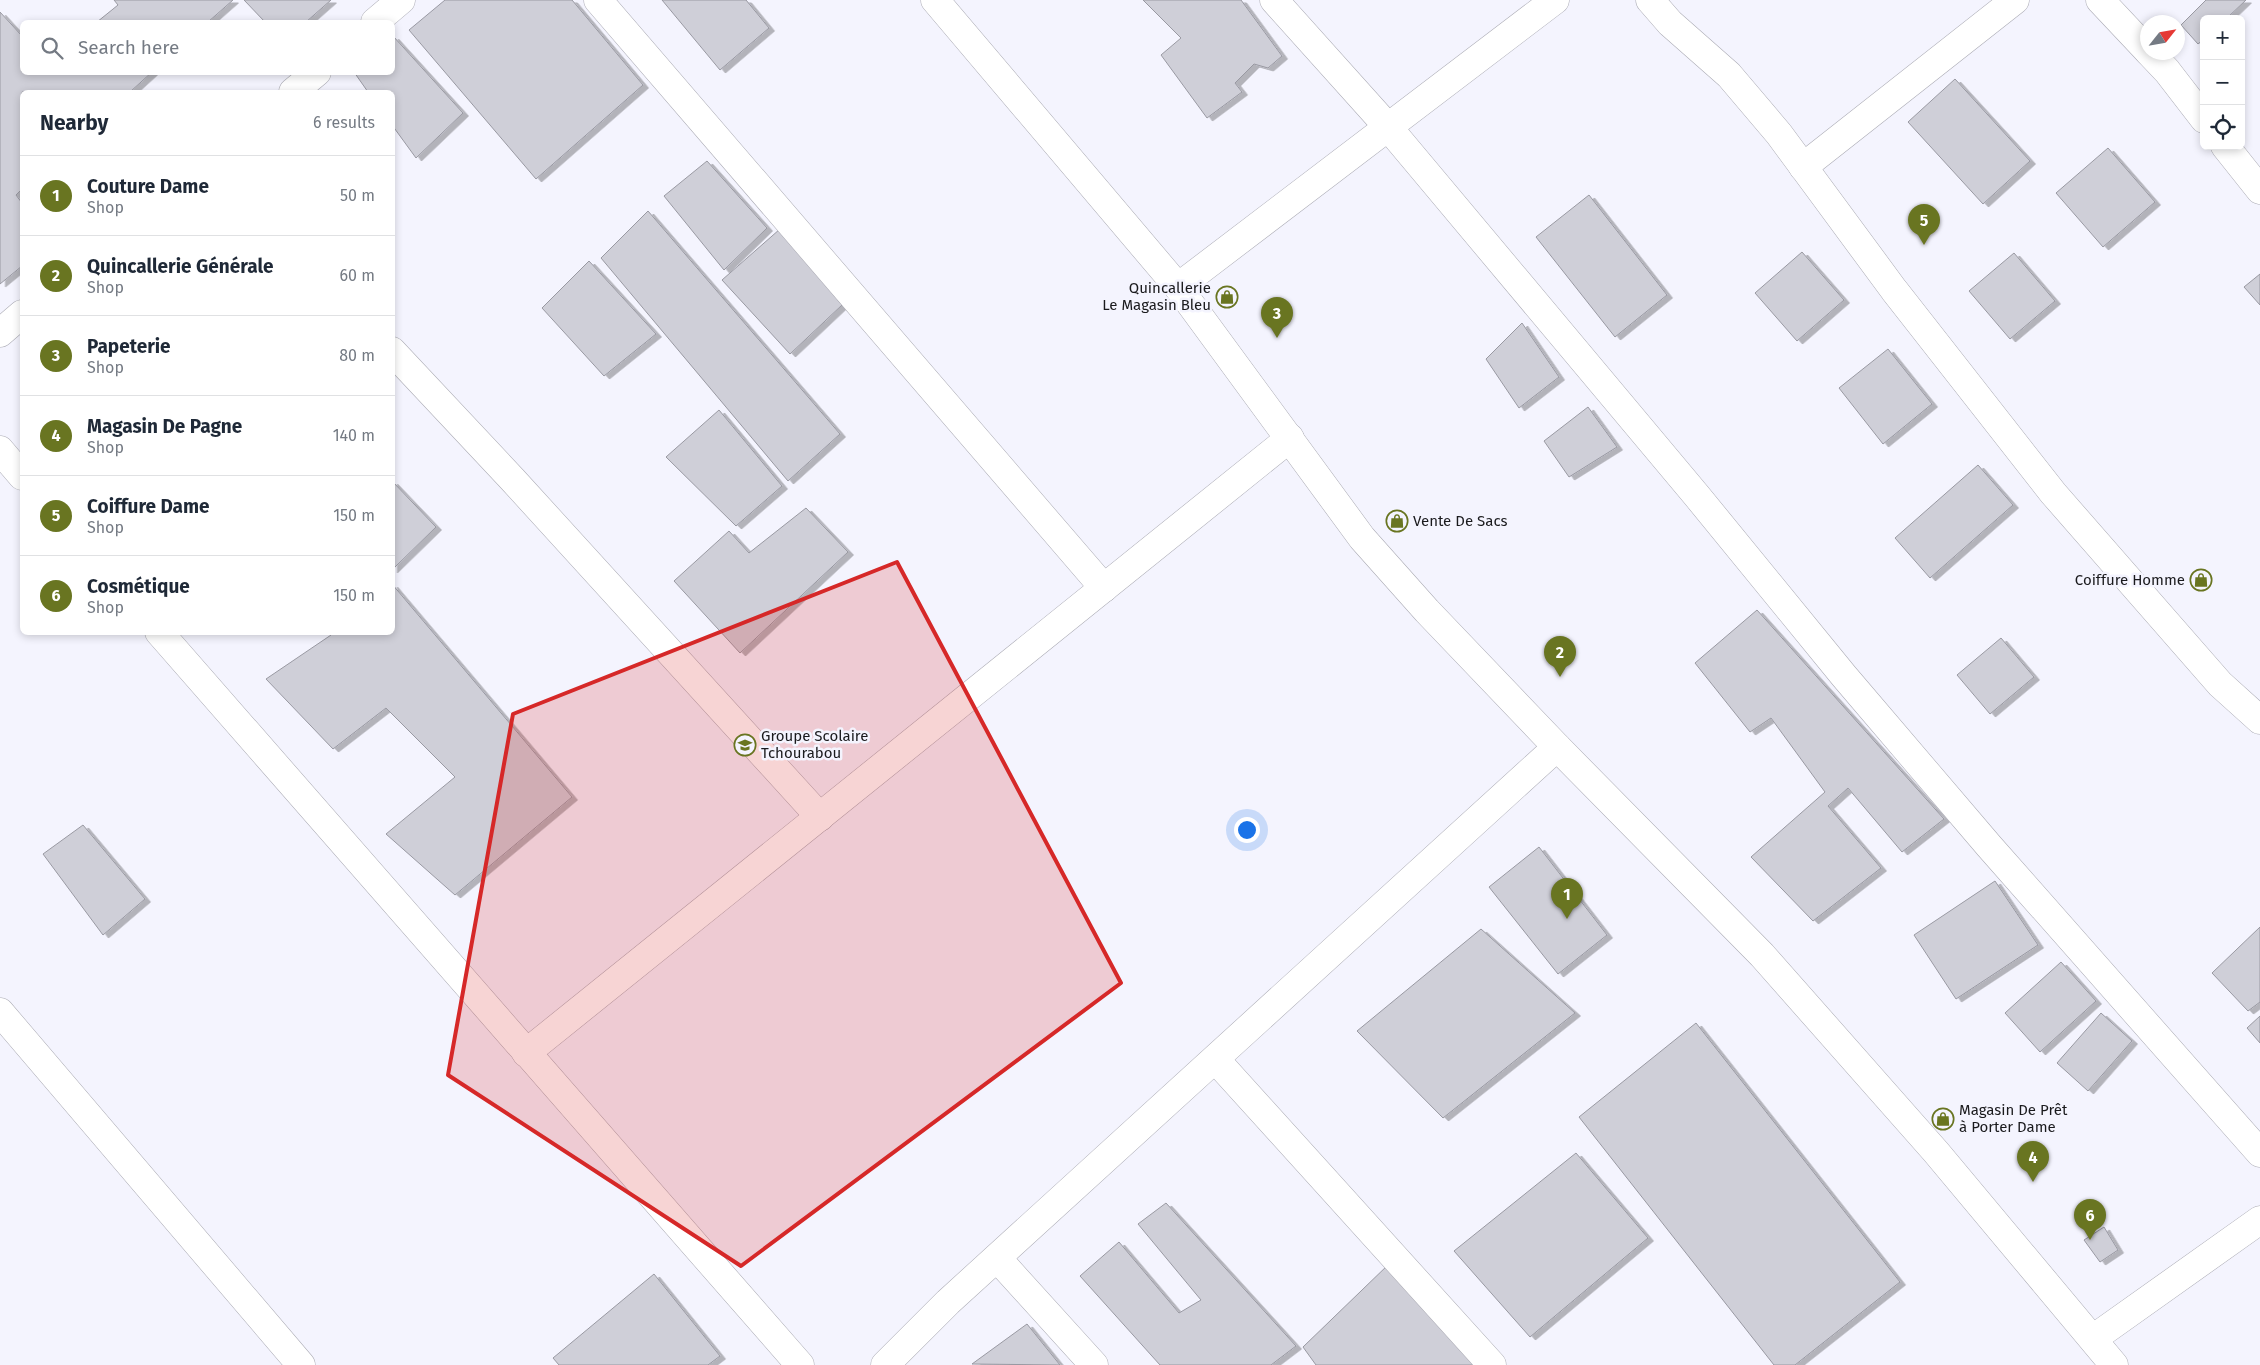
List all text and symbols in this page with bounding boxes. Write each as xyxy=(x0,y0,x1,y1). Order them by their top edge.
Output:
north arrow xyxy=(2140,15,2185,60)
map controls xyxy=(2200,15,2245,150)
button: + xyxy=(2200,15,2245,60)
search box xyxy=(20,20,395,75)
icon: search xyxy=(38,34,66,62)
text: Search here xyxy=(78,36,179,59)
button: − xyxy=(2200,60,2245,105)
button: locate xyxy=(2200,105,2245,150)
text: Nearby xyxy=(40,110,108,136)
text: 6 results xyxy=(313,113,375,132)
text: Couture Dame xyxy=(87,175,209,198)
text: 1 xyxy=(52,186,60,205)
text: 50 m xyxy=(340,186,375,205)
text: Shop xyxy=(87,198,124,217)
pin: 5 xyxy=(1908,204,1940,245)
text: Quincallerie Générale xyxy=(87,255,274,278)
text: 2 xyxy=(52,266,60,285)
text: 60 m xyxy=(340,266,375,285)
text: Shop xyxy=(87,278,124,297)
place label: Quincallerie Le Magasin Bleu xyxy=(1102,279,1211,314)
shop icon: Quincallerie Le Magasin Bleu xyxy=(1215,285,1239,309)
pin: 3 xyxy=(1261,297,1293,338)
text: Papeterie xyxy=(87,335,171,358)
text: 3 xyxy=(52,346,60,365)
text: 80 m xyxy=(339,346,375,365)
text: Shop xyxy=(87,358,124,377)
text: Magasin De Pagne xyxy=(87,415,242,438)
text: 4 xyxy=(51,426,61,445)
text: 140 m xyxy=(333,426,375,445)
text: Shop xyxy=(87,438,124,457)
text: Coiffure Dame xyxy=(87,495,210,518)
text: 5 xyxy=(52,506,60,525)
text: 150 m xyxy=(333,506,375,525)
shop icon: Vente De Sacs xyxy=(1385,509,1409,533)
place label: Vente De Sacs xyxy=(1413,512,1508,530)
text: Shop xyxy=(87,518,124,537)
shop icon: Coiffure Homme xyxy=(2189,568,2213,592)
place label: Coiffure Homme xyxy=(2075,571,2185,589)
text: Cosmétique xyxy=(87,575,190,598)
text: 6 xyxy=(51,586,61,605)
text: 150 m xyxy=(333,586,375,605)
text: Shop xyxy=(87,598,124,617)
pin: 2 xyxy=(1544,636,1576,677)
place label: Groupe Scolaire Tchourabou xyxy=(761,727,868,762)
school or university icon: Groupe Scolaire Tchourabou xyxy=(733,733,757,757)
your location xyxy=(1234,817,1260,843)
pin: 1 xyxy=(1551,878,1583,919)
place label: Magasin De Prêt à Porter Dame xyxy=(1959,1101,2068,1136)
shop icon: Magasin De Prêt à Porter Dame xyxy=(1931,1107,1955,1131)
pin: 4 xyxy=(2017,1141,2049,1182)
pin: 6 xyxy=(2074,1199,2106,1240)

